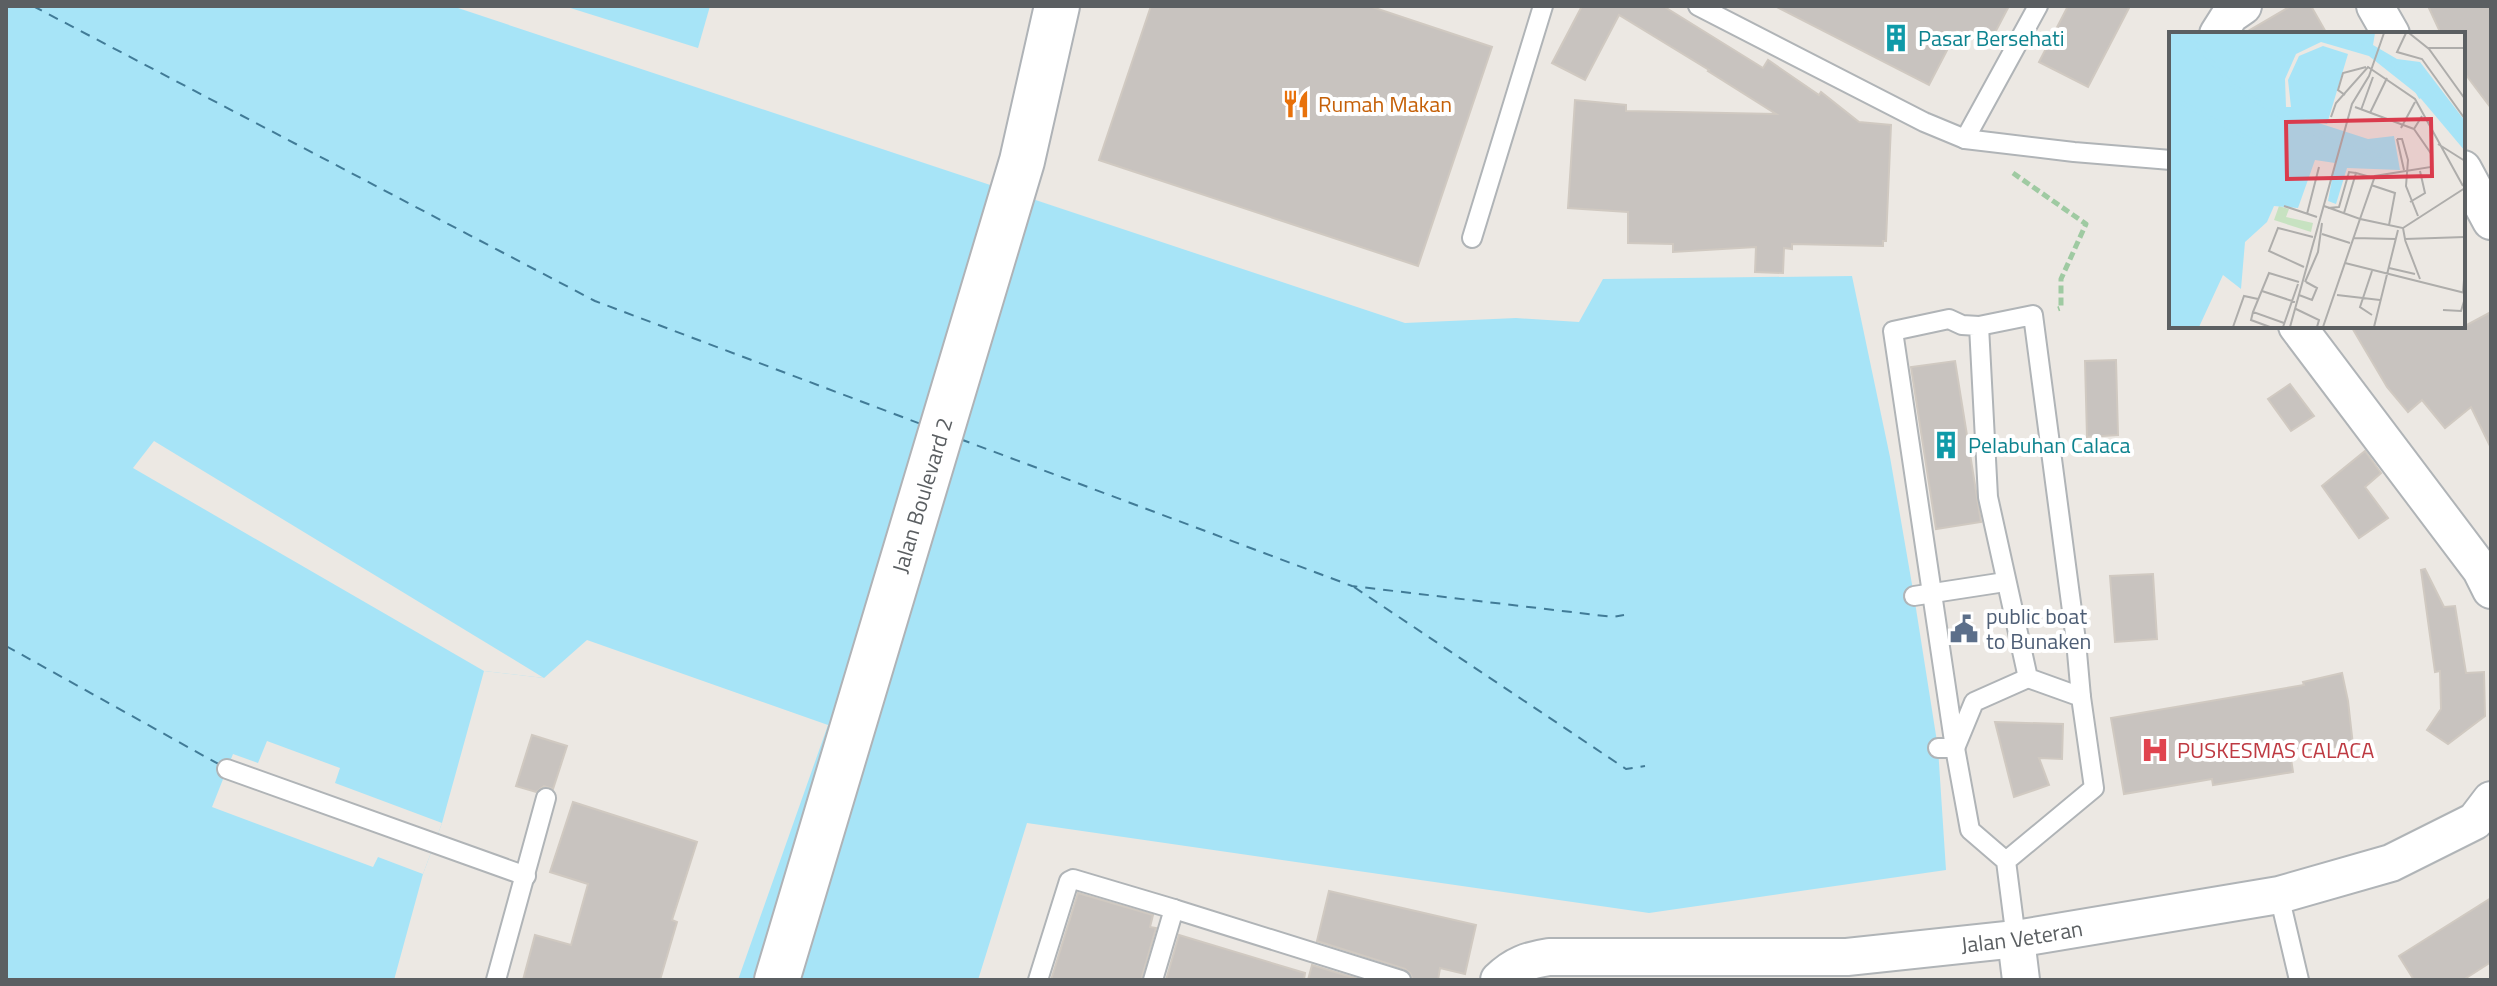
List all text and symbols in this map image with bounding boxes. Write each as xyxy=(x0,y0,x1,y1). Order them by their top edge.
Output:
place label: Pasar Bersehati xyxy=(1918,21,2065,55)
building icon: Pasar Bersehati xyxy=(1881,23,1911,53)
inset map xyxy=(2169,32,2465,328)
place label: Rumah Makan xyxy=(1318,87,1452,121)
restaurant icon: Rumah Makan xyxy=(1281,89,1311,119)
street label: Jalan Boulevard 2 xyxy=(883,413,961,577)
place label: Pelabuhan Calaca xyxy=(1968,428,2131,462)
building icon: Pelabuhan Calaca xyxy=(1931,430,1961,460)
place label: public boat to Bunaken xyxy=(1986,599,2091,658)
public building icon: public boat to Bunaken xyxy=(1949,614,1979,644)
place label: PUSKESMAS CALACA xyxy=(2177,733,2374,767)
hospital icon: PUSKESMAS CALACA xyxy=(2140,735,2170,765)
street label: Jalan Veteran xyxy=(1959,911,2085,962)

